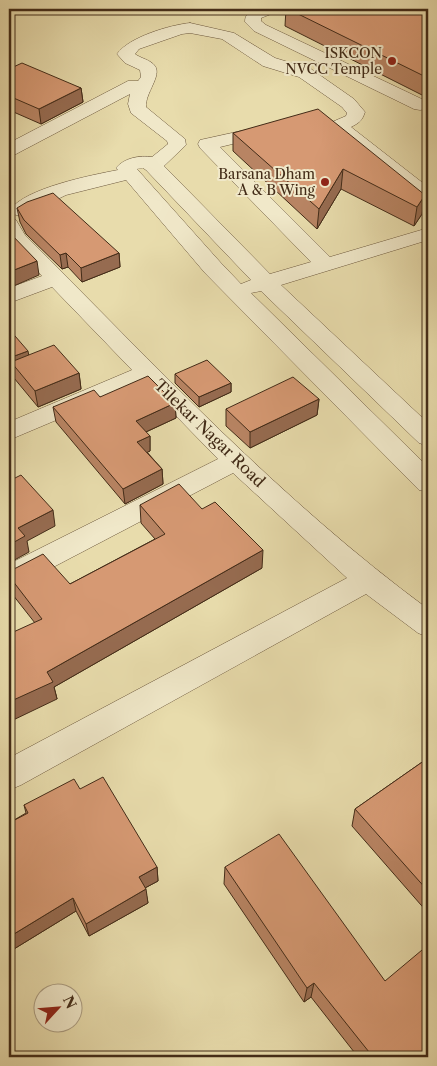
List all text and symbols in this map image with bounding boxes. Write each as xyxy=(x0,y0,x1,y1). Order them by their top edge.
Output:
place label: ISKCON NVCC Temple xyxy=(285,44,382,78)
marker: ISKCON NVCC Temple xyxy=(386,55,398,67)
place label: Barsana Dham A & B Wing xyxy=(218,165,316,199)
marker: Barsana Dham A & B Wing xyxy=(319,176,331,188)
street label: Tilekar Nagar Road xyxy=(150,375,270,491)
north arrow xyxy=(32,984,82,1034)
text: N xyxy=(59,993,80,1012)

